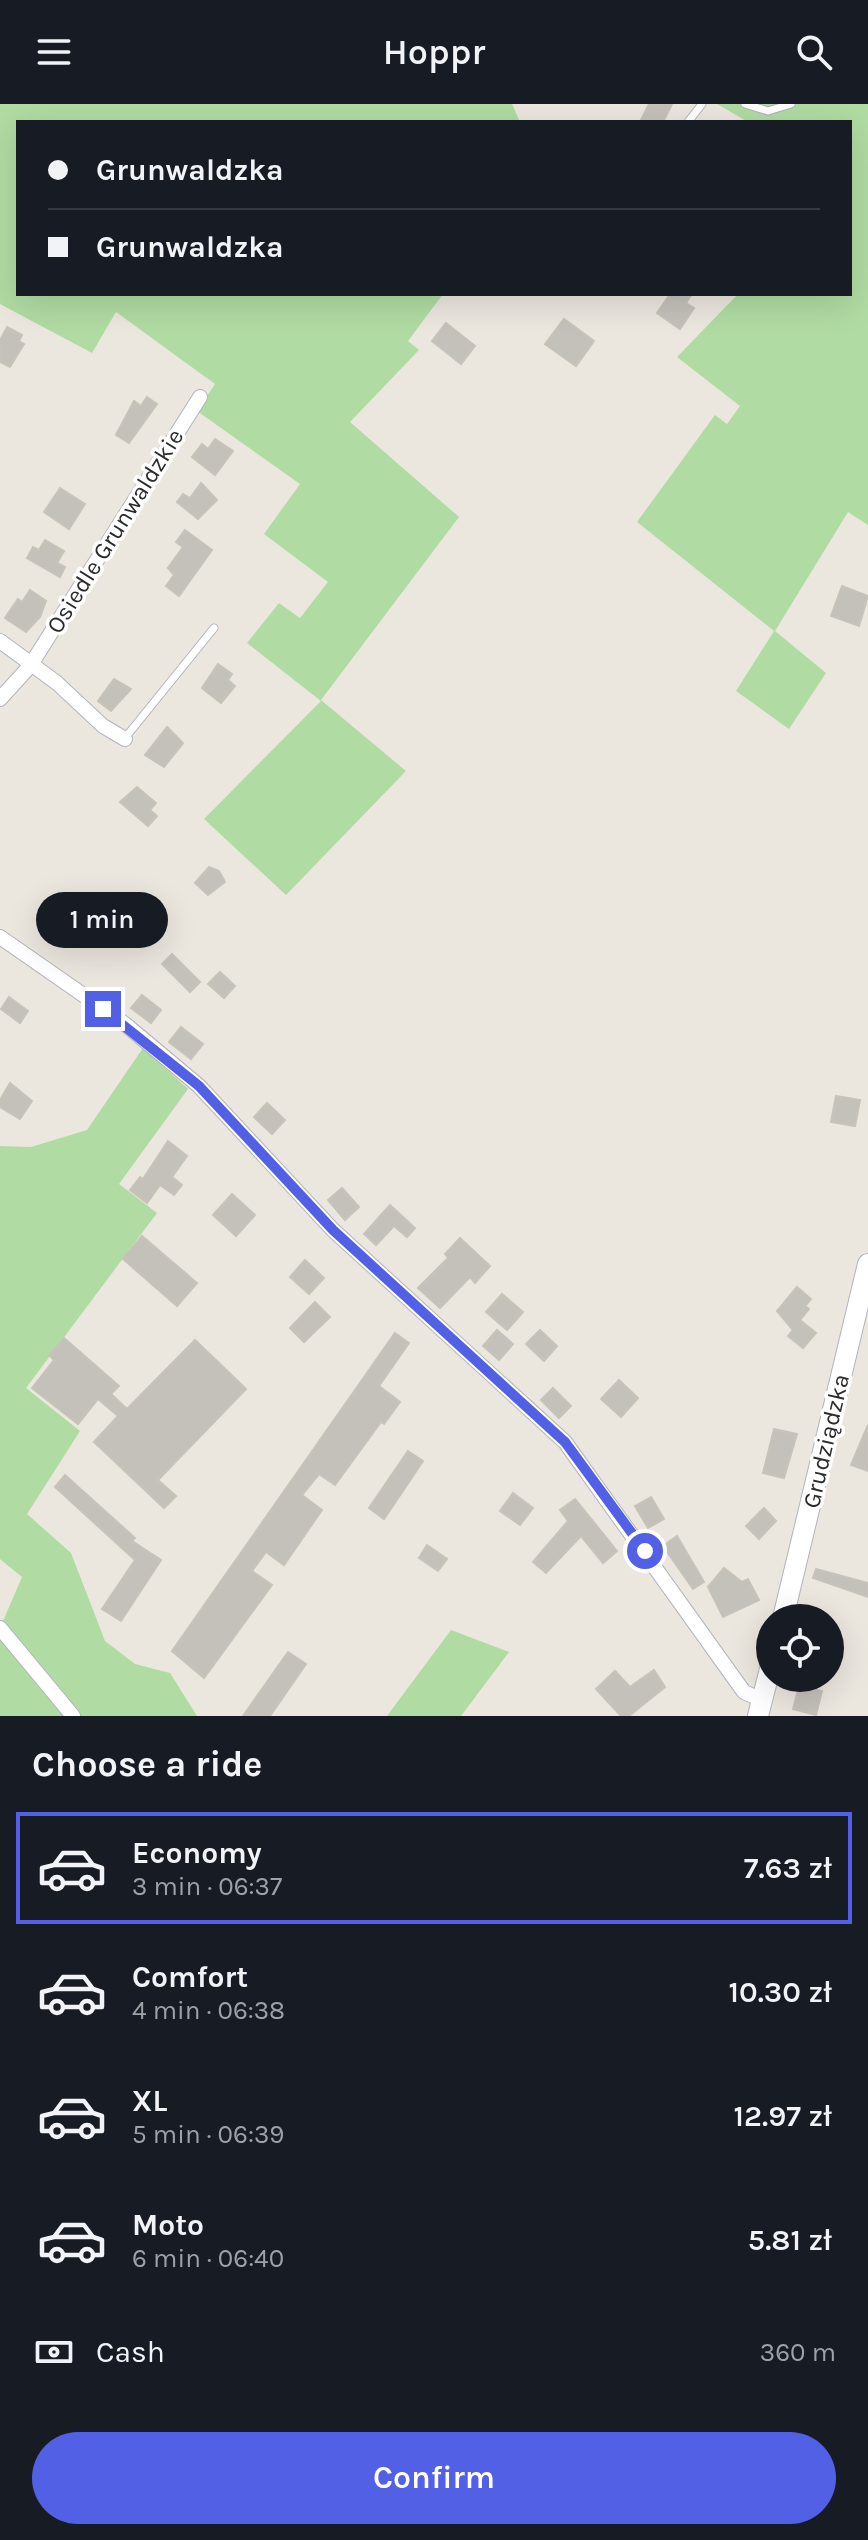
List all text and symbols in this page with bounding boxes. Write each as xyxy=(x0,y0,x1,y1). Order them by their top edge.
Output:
icon: menu xyxy=(32,30,76,74)
icon: search xyxy=(792,30,836,74)
text: Hoppr xyxy=(383,31,485,73)
text: Grunwaldzka xyxy=(96,152,284,188)
text: Grunwaldzka xyxy=(96,229,284,265)
street label: Osiedle Grunwaldzkie xyxy=(41,424,189,638)
callout: 1 min xyxy=(37,893,169,949)
text: 1 min xyxy=(70,904,134,935)
route end xyxy=(85,991,121,1027)
street label: Grudziądzka xyxy=(797,1371,855,1511)
route start xyxy=(627,1533,663,1569)
map controls xyxy=(756,1604,844,1692)
button: locate xyxy=(756,1604,844,1692)
text: Choose a ride xyxy=(32,1743,262,1785)
icon: car xyxy=(36,1832,108,1904)
text: Economy xyxy=(132,1835,262,1871)
text: 7.63 zł xyxy=(744,1850,832,1886)
text: 3 min · 06:37 xyxy=(132,1871,282,1902)
icon: car xyxy=(36,1956,108,2028)
text: Comfort xyxy=(132,1959,248,1995)
text: 10.30 zł xyxy=(729,1974,832,2010)
text: 4 min · 06:38 xyxy=(132,1995,285,2026)
icon: car xyxy=(36,2080,108,2152)
text: XL xyxy=(132,2083,167,2119)
text: 12.97 zł xyxy=(734,2098,832,2134)
text: 5 min · 06:39 xyxy=(132,2119,284,2150)
icon: car xyxy=(36,2204,108,2276)
text: Moto xyxy=(132,2207,204,2243)
text: 5.81 zł xyxy=(748,2222,832,2258)
text: 6 min · 06:40 xyxy=(132,2243,284,2274)
icon: cash xyxy=(32,2330,76,2374)
text: Cash xyxy=(96,2334,165,2370)
text: 360 m xyxy=(760,2337,836,2368)
button: Confirm xyxy=(32,2432,836,2524)

